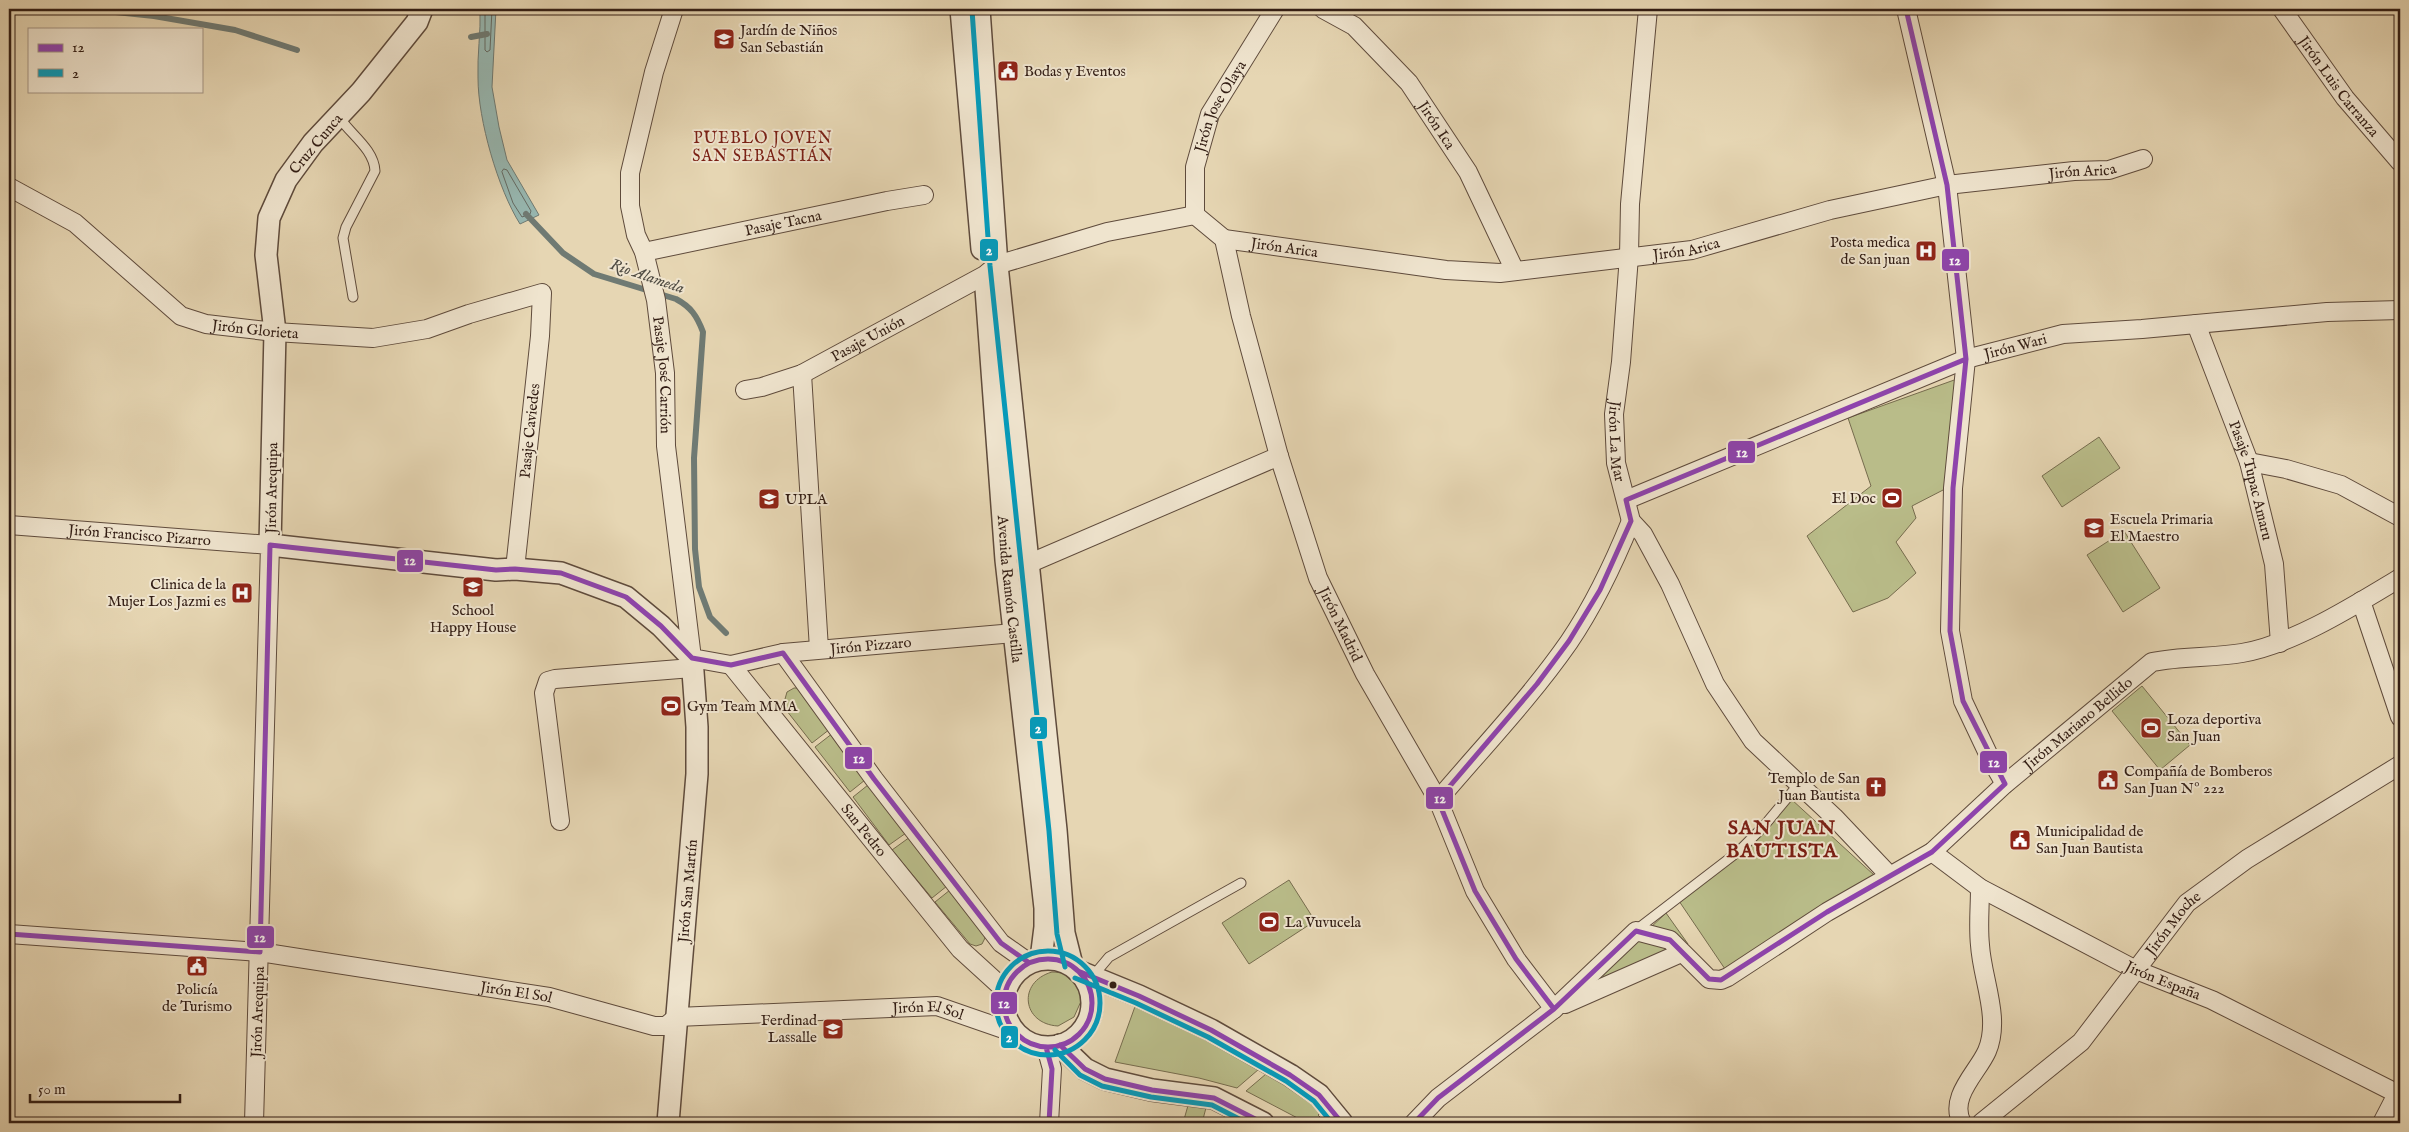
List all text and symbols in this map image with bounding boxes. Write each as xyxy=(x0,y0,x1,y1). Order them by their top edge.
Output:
place label: Jardín de Niños San Sebastián xyxy=(738,21,837,57)
school or university icon: Jardín de Niños San Sebastián xyxy=(712,27,736,51)
legend xyxy=(28,28,202,92)
street label: Jirón Luis Carranza xyxy=(2293,30,2384,141)
text: 12 xyxy=(72,38,85,57)
street label: Jirón Jose Olaya xyxy=(1190,56,1251,156)
public building icon: Bodas y Eventos xyxy=(996,59,1020,83)
place label: Bodas y Eventos xyxy=(1024,62,1126,81)
text: 2 xyxy=(72,64,79,83)
street label: Jirón Ica xyxy=(1413,96,1460,153)
street label: Cruz Cunca xyxy=(285,109,347,178)
district label: PUEBLO JOVEN SAN SEBASTIÁN xyxy=(692,129,834,167)
street label: Jirón Arica xyxy=(2046,159,2119,183)
street label: Pasaje Tacna xyxy=(743,205,823,240)
street label: Jirón Arica xyxy=(1248,233,1320,262)
street label: Jirón Arica xyxy=(1650,233,1722,264)
place label: Posta medica de San juan xyxy=(1830,233,1911,269)
line badge: 2 xyxy=(979,238,999,262)
hospital icon: Posta medica de San juan xyxy=(1914,239,1938,263)
text: 2 xyxy=(986,242,993,260)
line badge: 12 xyxy=(1941,248,1970,272)
text: 12 xyxy=(1949,252,1961,270)
water label: Rio Alameda xyxy=(607,255,687,299)
street label: Pasaje Unión xyxy=(828,311,908,366)
street label: Jirón Glorieta xyxy=(209,315,300,343)
street label: Pasaje José Carrión xyxy=(649,315,675,434)
street label: Jirón Wari xyxy=(1980,329,2049,364)
street label: Pasaje Caviedes xyxy=(516,383,544,479)
street label: Jirón La Mar xyxy=(1604,398,1630,484)
street label: Pasaje Tupac Amaru xyxy=(2224,418,2277,542)
line badge: 12 xyxy=(1727,440,1756,464)
street label: Jirón Arequipa xyxy=(262,442,282,536)
text: 12 xyxy=(1736,444,1748,462)
sports icon: El Doc xyxy=(1880,486,1904,510)
school or university icon: UPLA xyxy=(757,487,781,511)
place label: El Doc xyxy=(1832,489,1876,508)
place label: UPLA xyxy=(785,490,828,509)
place label: Escuela Primaria El Maestro xyxy=(2110,510,2213,546)
street label: Avenida Ramón Castilla xyxy=(993,514,1027,664)
school or university icon: Escuela Primaria El Maestro xyxy=(2082,516,2106,540)
street label: Jirón Francisco Pizarro xyxy=(66,520,212,550)
line badge: 12 xyxy=(396,549,424,573)
text: 12 xyxy=(404,552,416,570)
place label: Clinica de la Mujer Los Jazmi es xyxy=(107,575,227,611)
school or university icon: School Happy House xyxy=(461,575,485,599)
hospital icon: Clinica de la Mujer Los Jazmi es xyxy=(230,581,254,605)
street label: Jirón Madrid xyxy=(1313,582,1367,666)
place label: School Happy House xyxy=(430,601,516,637)
street label: Jirón Pizzaro xyxy=(827,632,912,659)
street label: Jirón Mariano Bellido xyxy=(2018,673,2136,775)
sports icon: Gym Team MMA xyxy=(659,694,683,718)
place label: Gym Team MMA xyxy=(687,697,798,716)
place label: Loza deportiva San Juan xyxy=(2167,710,2262,746)
line badge: 2 xyxy=(1029,716,1048,740)
sports icon: Loza deportiva San Juan xyxy=(2139,716,2163,740)
text: 2 xyxy=(1035,720,1042,738)
line badge: 12 xyxy=(844,746,873,770)
text: 12 xyxy=(853,750,865,768)
line badge: 12 xyxy=(1979,750,2008,774)
text: 12 xyxy=(1988,754,2000,772)
place label: Compañía de Bomberos San Juan Nº 222 xyxy=(2124,762,2272,798)
public building icon: Compañía de Bomberos San Juan Nº 222 xyxy=(2096,768,2120,792)
place label: Templo de San Juan Bautista xyxy=(1768,769,1861,805)
church icon: Templo de San Juan Bautista xyxy=(1864,775,1888,799)
line badge: 12 xyxy=(1425,786,1454,810)
text: 12 xyxy=(1434,790,1446,808)
street label: San Pedro xyxy=(837,800,891,860)
district label: SAN JUAN BAUTISTA xyxy=(1726,816,1839,864)
place label: Municipalidad de San Juan Bautista xyxy=(2036,822,2143,858)
public building icon: Municipalidad de San Juan Bautista xyxy=(2008,828,2032,852)
street label: Jirón San Martín xyxy=(674,839,702,945)
street label: Jirón Moche xyxy=(2140,887,2204,961)
sports icon: La Vuvucela xyxy=(1257,910,1281,934)
place label: La Vuvucela xyxy=(1285,913,1361,932)
line badge: 12 xyxy=(246,925,275,949)
text: 12 xyxy=(254,929,266,947)
public building icon: Policía de Turismo xyxy=(185,954,209,978)
street label: Jirón España xyxy=(2120,956,2204,1004)
street label: Jirón Arequipa xyxy=(247,966,269,1060)
street label: Jirón El Sol xyxy=(477,977,555,1007)
place label: Policía de Turismo xyxy=(162,980,232,1016)
unlabelled marker xyxy=(1108,980,1118,990)
line badge: 12 xyxy=(990,991,1018,1015)
text: 12 xyxy=(998,995,1010,1013)
street label: Jirón El Sol xyxy=(890,996,967,1024)
place label: Ferdinad Lassalle xyxy=(761,1011,818,1047)
school or university icon: Ferdinad Lassalle xyxy=(821,1017,845,1041)
line badge: 2 xyxy=(1000,1025,1019,1049)
text: 2 xyxy=(1006,1029,1013,1047)
scale bar xyxy=(30,1072,180,1104)
text: 50 m xyxy=(38,1080,66,1099)

